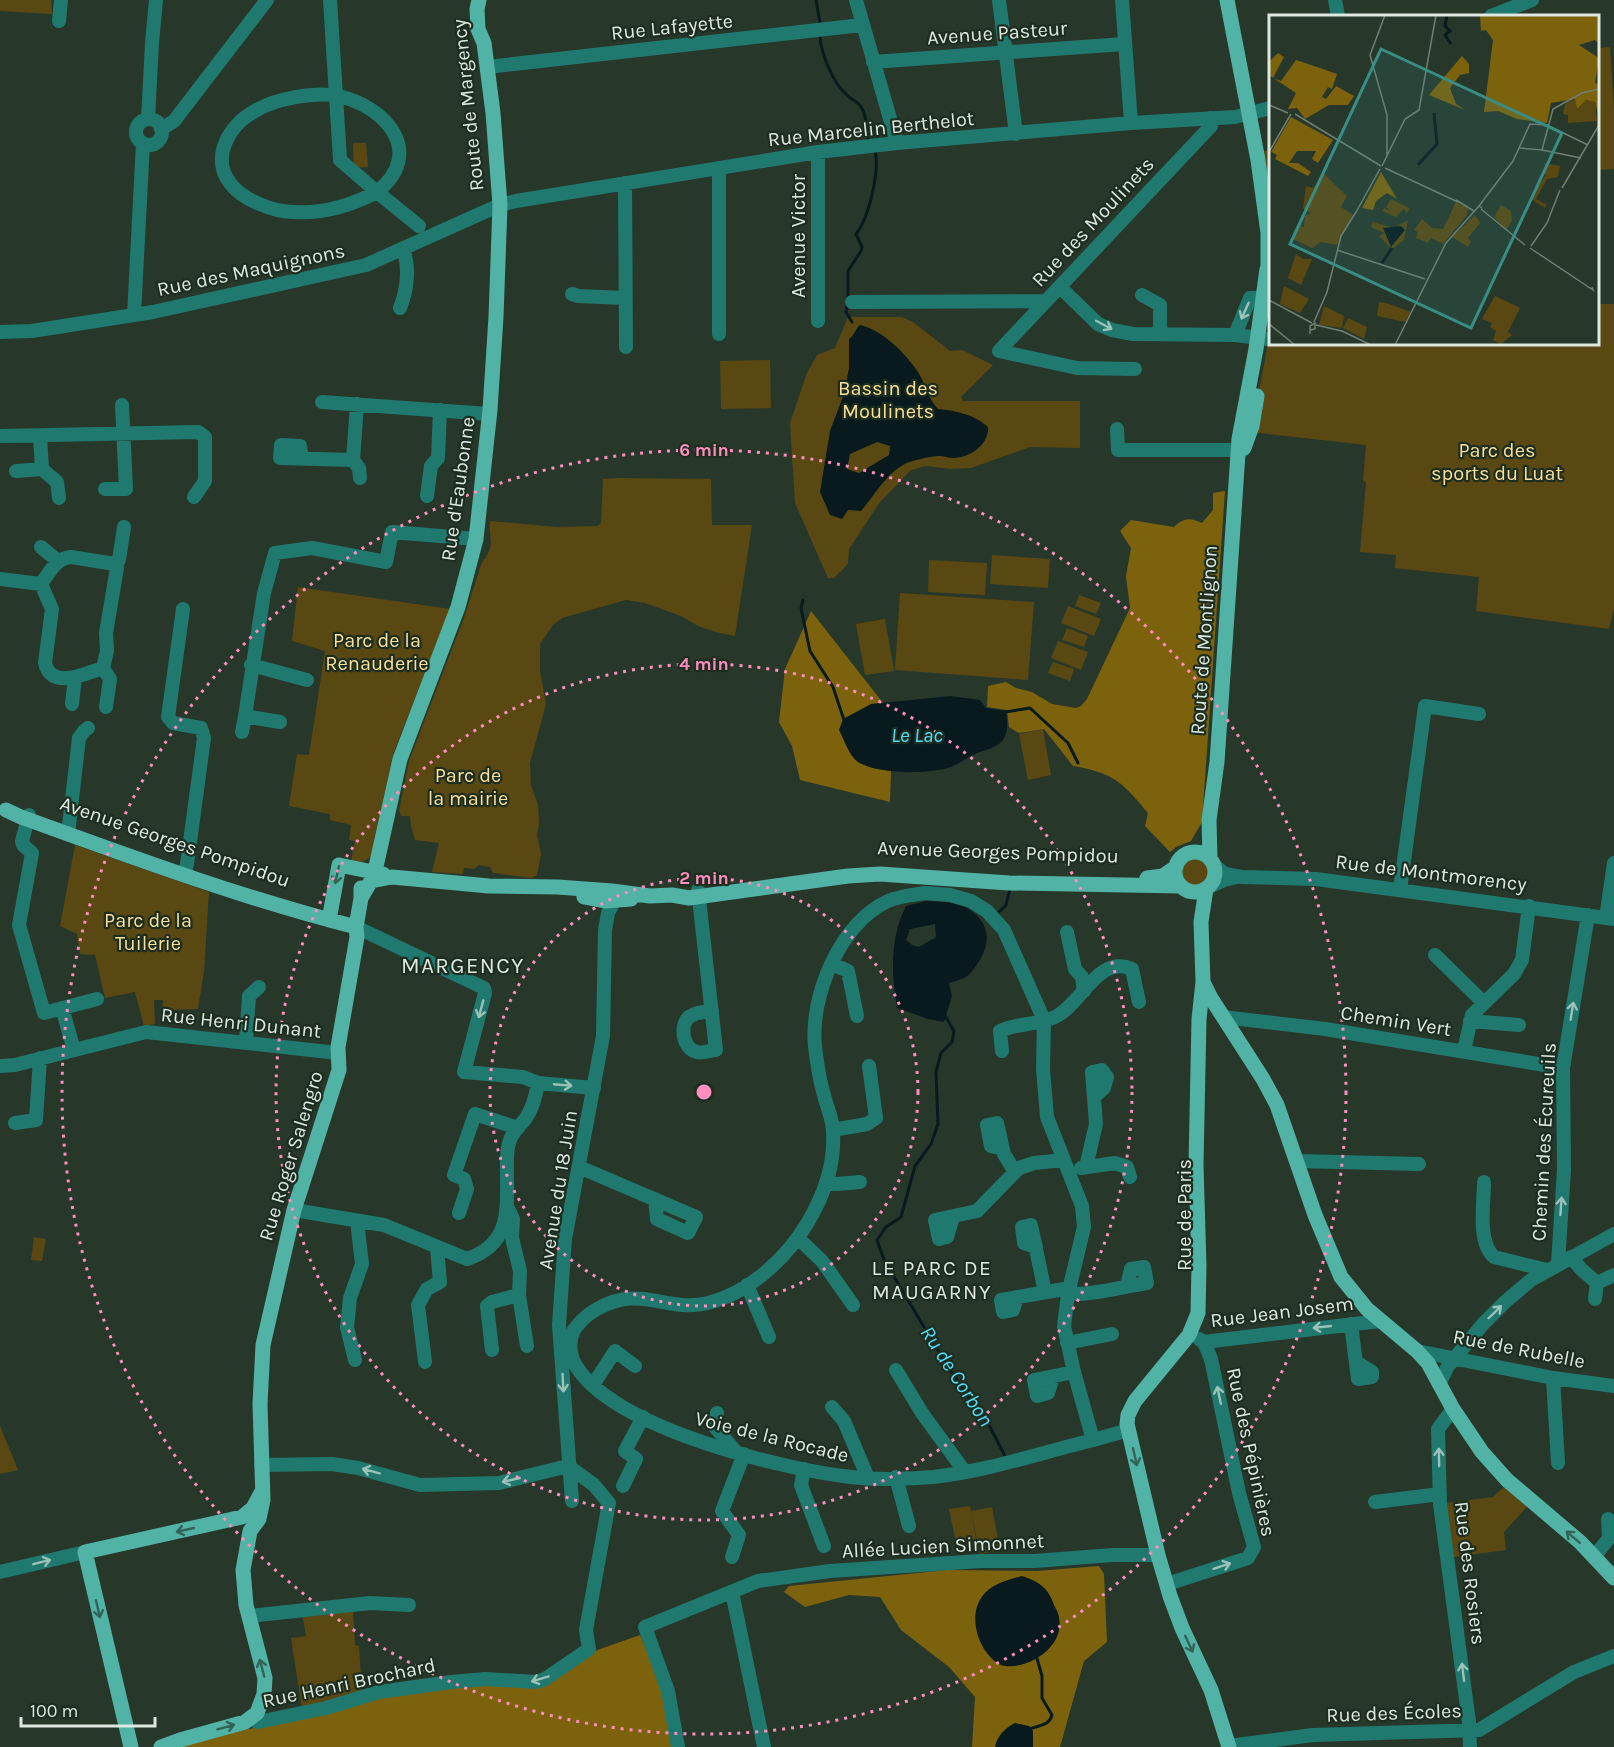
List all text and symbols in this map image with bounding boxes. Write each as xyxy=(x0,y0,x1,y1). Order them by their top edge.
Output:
street label: Rue Lafayette xyxy=(610,9,734,45)
inset map xyxy=(1269,15,1599,345)
street label: Avenue Pasteur xyxy=(926,17,1069,49)
street label: Route de Margency xyxy=(448,18,488,192)
street label: Rue Marcelin Berthelot xyxy=(767,107,976,151)
street label: Rue des Moulinets xyxy=(1027,152,1159,292)
street label: Avenue Victor xyxy=(787,173,810,298)
street label: Rue des Maquignons xyxy=(155,239,347,301)
one-way arrow xyxy=(1238,301,1250,319)
one-way arrow xyxy=(1094,320,1112,331)
park label: Bassin des Moulinets xyxy=(838,377,938,423)
street label: Rue d'Eaubonne xyxy=(436,415,480,563)
text: 6 min xyxy=(679,439,729,461)
park label: Parc des sports du Luat xyxy=(1431,439,1563,485)
street label: Route de Montlignon xyxy=(1186,544,1222,736)
park label: Parc de la Renauderie xyxy=(325,629,429,675)
text: 4 min xyxy=(679,653,729,675)
water label: Le Lac xyxy=(891,723,943,747)
park label: Parc de la mairie xyxy=(428,764,508,810)
street label: Avenue Georges Pompidou xyxy=(57,792,293,892)
street label: Avenue Georges Pompidou xyxy=(877,836,1119,868)
street label: Rue de Montmorency xyxy=(1334,850,1528,896)
one-way arrow xyxy=(331,865,343,884)
text: 2 min xyxy=(679,867,729,889)
park label: Parc de la Tuilerie xyxy=(104,909,192,955)
district label: MARGENCY xyxy=(401,953,525,979)
one-way arrow xyxy=(475,999,486,1018)
street label: Chemin Vert xyxy=(1339,1001,1453,1041)
one-way arrow xyxy=(1567,1002,1578,1022)
street label: Rue Henri Dunant xyxy=(160,1003,323,1043)
street label: Chemin des Écureuils xyxy=(1526,1042,1561,1242)
street label: Rue Roger Salengro xyxy=(254,1068,328,1244)
one-way arrow xyxy=(552,1080,572,1091)
centre of rings xyxy=(694,1082,714,1102)
street label: Avenue du 18 Juin xyxy=(534,1109,582,1271)
street label: Rue de Paris xyxy=(1173,1159,1196,1271)
one-way arrow xyxy=(1556,1196,1567,1216)
district label: LE PARC DE MAUGARNY xyxy=(872,1256,992,1304)
street label: Rue Jean Josem xyxy=(1209,1292,1355,1332)
one-way arrow xyxy=(1487,1305,1502,1320)
water label: Ru de Corbon xyxy=(916,1321,998,1431)
one-way arrow xyxy=(1313,1322,1333,1333)
street label: Rue de Rubelle xyxy=(1451,1325,1587,1373)
street label: Rue des Pépinières xyxy=(1222,1365,1280,1539)
one-way arrow xyxy=(558,1373,569,1393)
one-way arrow xyxy=(1213,1386,1224,1406)
street label: Voie de la Rocade xyxy=(693,1407,851,1467)
one-way arrow xyxy=(1130,1447,1142,1466)
one-way arrow xyxy=(1433,1448,1445,1468)
one-way arrow xyxy=(361,1465,380,1477)
one-way arrow xyxy=(502,1474,521,1486)
street label: Rue des Rosiers xyxy=(1450,1500,1490,1646)
one-way arrow xyxy=(176,1525,195,1537)
street label: Allée Lucien Simonnet xyxy=(841,1529,1045,1563)
one-way arrow xyxy=(1566,1530,1581,1544)
one-way arrow xyxy=(33,1555,52,1567)
one-way arrow xyxy=(1212,1560,1231,1571)
one-way arrow xyxy=(93,1599,105,1618)
one-way arrow xyxy=(1184,1634,1196,1652)
street label: Rue Henri Brochard xyxy=(260,1653,438,1713)
one-way arrow xyxy=(256,1659,267,1678)
one-way arrow xyxy=(1457,1662,1468,1682)
one-way arrow xyxy=(530,1674,549,1685)
scale bar xyxy=(21,1690,154,1728)
street label: Rue des Écoles xyxy=(1326,1698,1462,1727)
text: 100 m xyxy=(30,1700,78,1722)
one-way arrow xyxy=(217,1721,236,1732)

